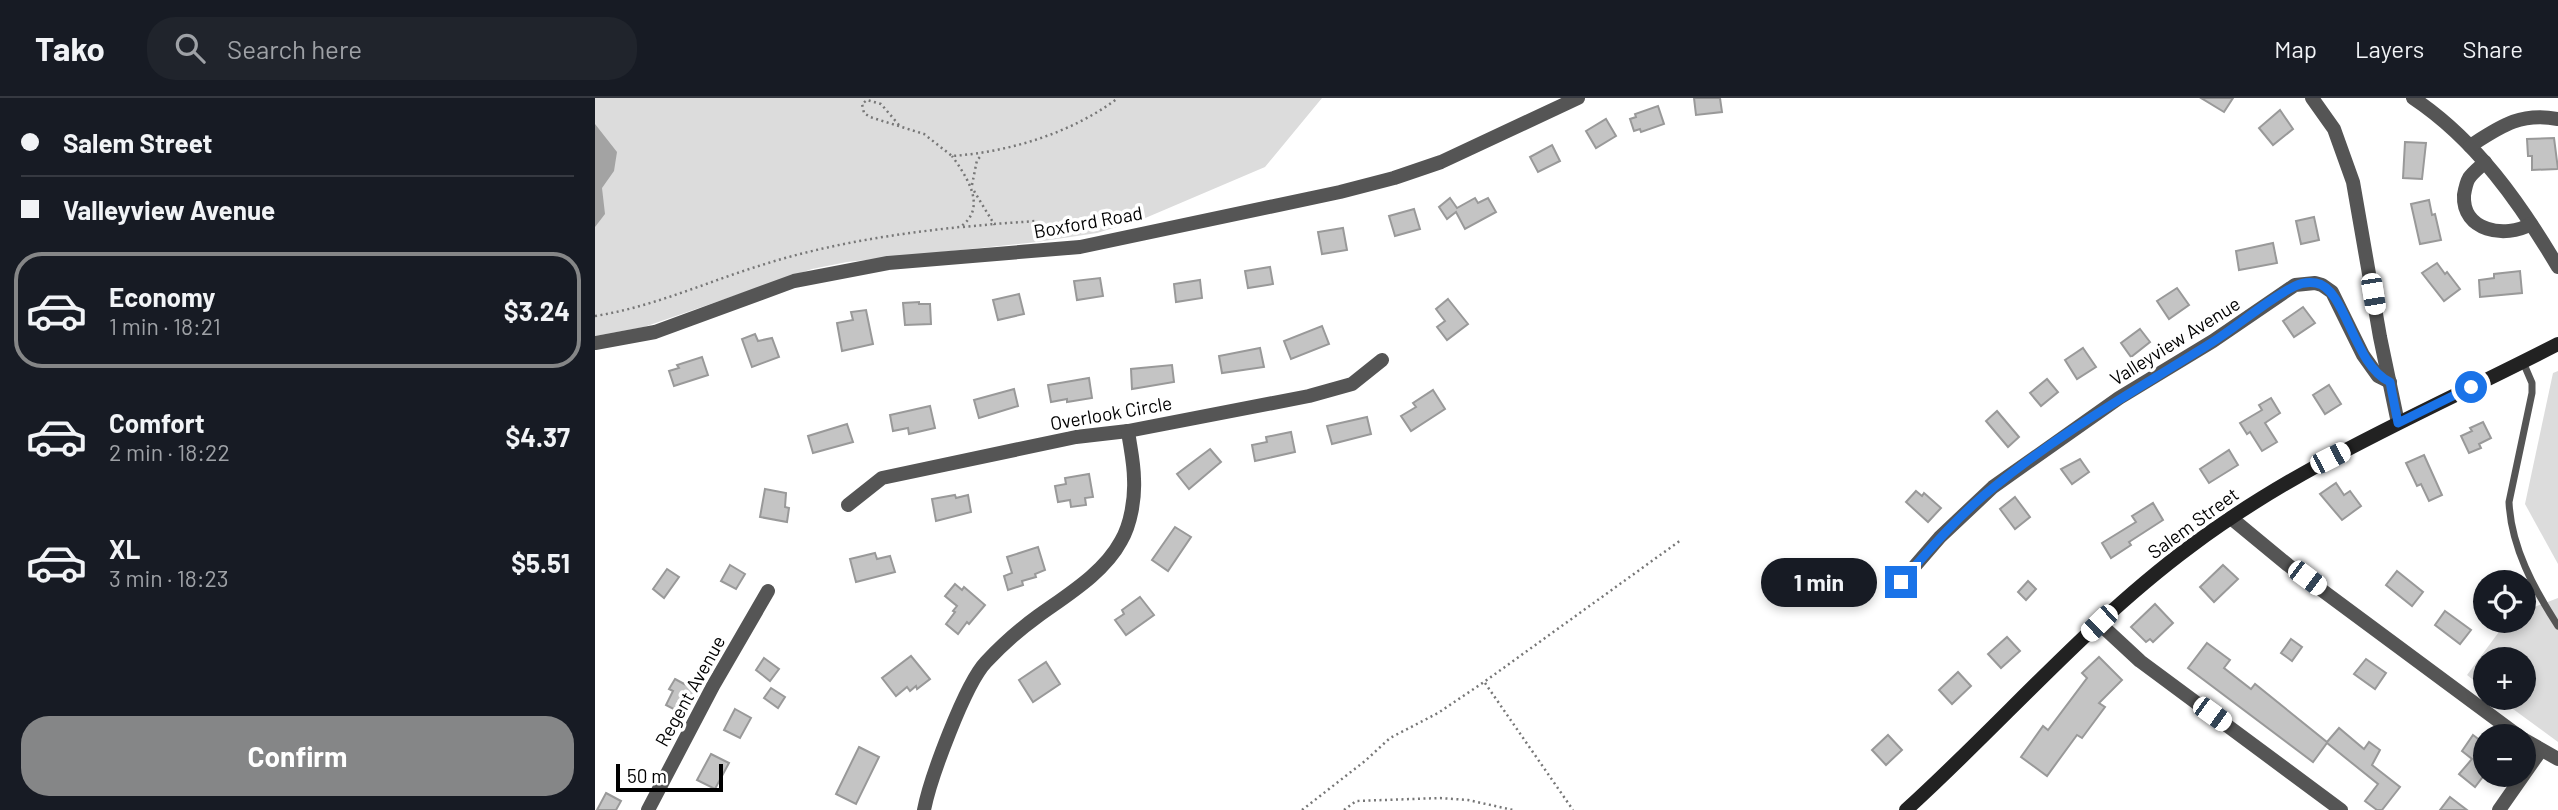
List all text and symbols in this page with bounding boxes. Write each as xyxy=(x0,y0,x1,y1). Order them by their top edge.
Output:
search box xyxy=(147,17,637,80)
text: Tako xyxy=(35,28,105,68)
icon: search xyxy=(171,29,209,67)
text: Search here xyxy=(227,33,362,64)
text: Map xyxy=(2274,34,2317,63)
text: Layers xyxy=(2355,34,2424,63)
text: Share xyxy=(2462,34,2523,63)
text: Salem Street xyxy=(63,127,212,158)
text: Valleyview Avenue xyxy=(63,194,275,225)
street label: Boxford Road xyxy=(1032,201,1144,242)
car xyxy=(2360,272,2387,316)
icon: car xyxy=(25,279,88,342)
text: Economy xyxy=(109,281,215,312)
street label: Valleyview Avenue xyxy=(2105,291,2244,390)
text: $3.24 xyxy=(504,295,570,326)
text: 1 min · 18:21 xyxy=(109,312,221,340)
route start xyxy=(2455,371,2487,403)
street label: Overlook Circle xyxy=(1048,390,1174,435)
icon: car xyxy=(25,405,88,468)
text: Comfort xyxy=(109,407,205,438)
text: $4.37 xyxy=(505,421,570,452)
text: 2 min · 18:22 xyxy=(109,438,230,466)
car xyxy=(2307,439,2354,477)
street label: Salem Street xyxy=(2143,482,2243,563)
icon: car xyxy=(25,531,88,594)
text: XL xyxy=(109,533,140,564)
text: $5.51 xyxy=(511,547,570,578)
car xyxy=(2284,557,2331,599)
callout: 1 min xyxy=(1761,558,1877,606)
text: 3 min · 18:23 xyxy=(109,564,229,592)
route end xyxy=(1885,566,1917,598)
text: 1 min xyxy=(1794,568,1844,596)
map controls xyxy=(2473,570,2536,787)
button: locate xyxy=(2473,570,2536,633)
car xyxy=(2077,601,2122,645)
street label: Regent Avenue xyxy=(650,631,730,750)
button: + xyxy=(2473,647,2536,710)
car xyxy=(2189,693,2236,735)
button: Confirm xyxy=(21,716,574,796)
button: − xyxy=(2473,724,2536,787)
scale bar xyxy=(616,761,723,793)
text: 50 m xyxy=(627,764,667,787)

